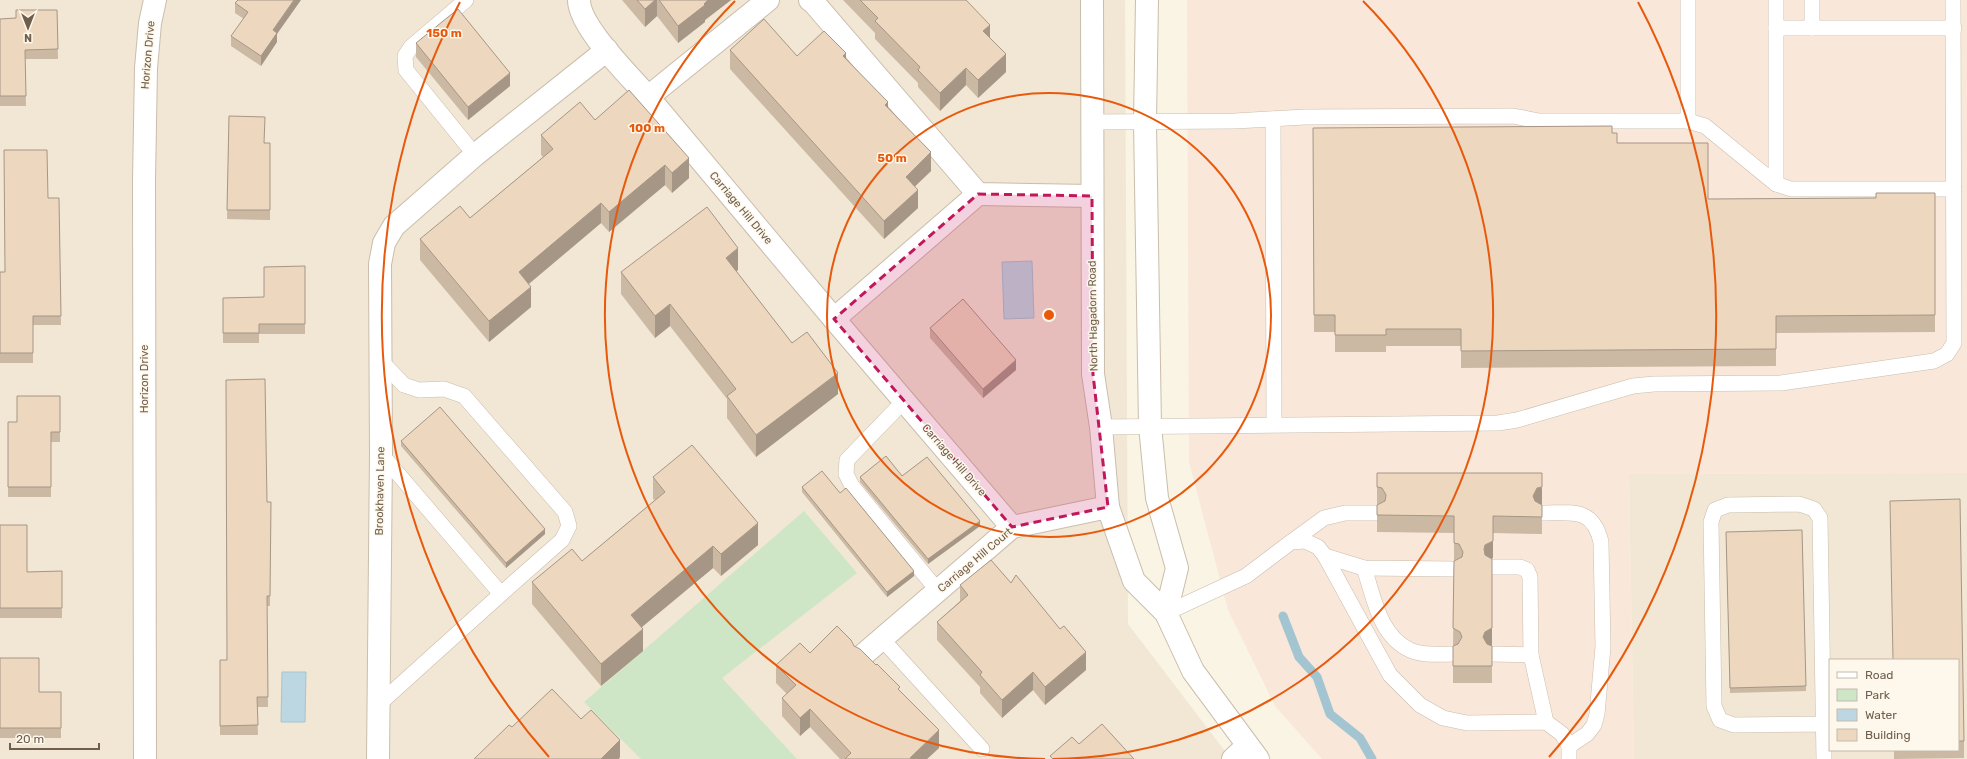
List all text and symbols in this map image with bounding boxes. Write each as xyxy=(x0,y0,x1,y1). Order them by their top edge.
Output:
north arrow xyxy=(8,8,48,48)
street label: Horizon Drive xyxy=(139,20,157,90)
text: 150 m xyxy=(426,26,462,40)
text: N xyxy=(24,31,32,44)
text: 100 m xyxy=(629,121,665,135)
text: 50 m xyxy=(877,151,907,165)
street label: Carriage Hill Drive xyxy=(707,169,775,247)
street label: North Hagadorn Road xyxy=(1086,260,1100,372)
centre of rings xyxy=(1042,308,1056,322)
street label: Horizon Drive xyxy=(138,345,151,413)
street label: Carriage Hill Drive xyxy=(919,421,989,499)
street label: Brookhaven Lane xyxy=(373,446,387,536)
street label: Carriage Hill Court xyxy=(935,525,1015,595)
legend xyxy=(1829,659,1959,751)
text: Road xyxy=(1865,668,1893,682)
text: Park xyxy=(1865,688,1891,702)
text: Water xyxy=(1865,708,1897,722)
scale bar xyxy=(10,725,99,751)
text: Building xyxy=(1865,728,1911,742)
text: 20 m xyxy=(16,732,44,746)

